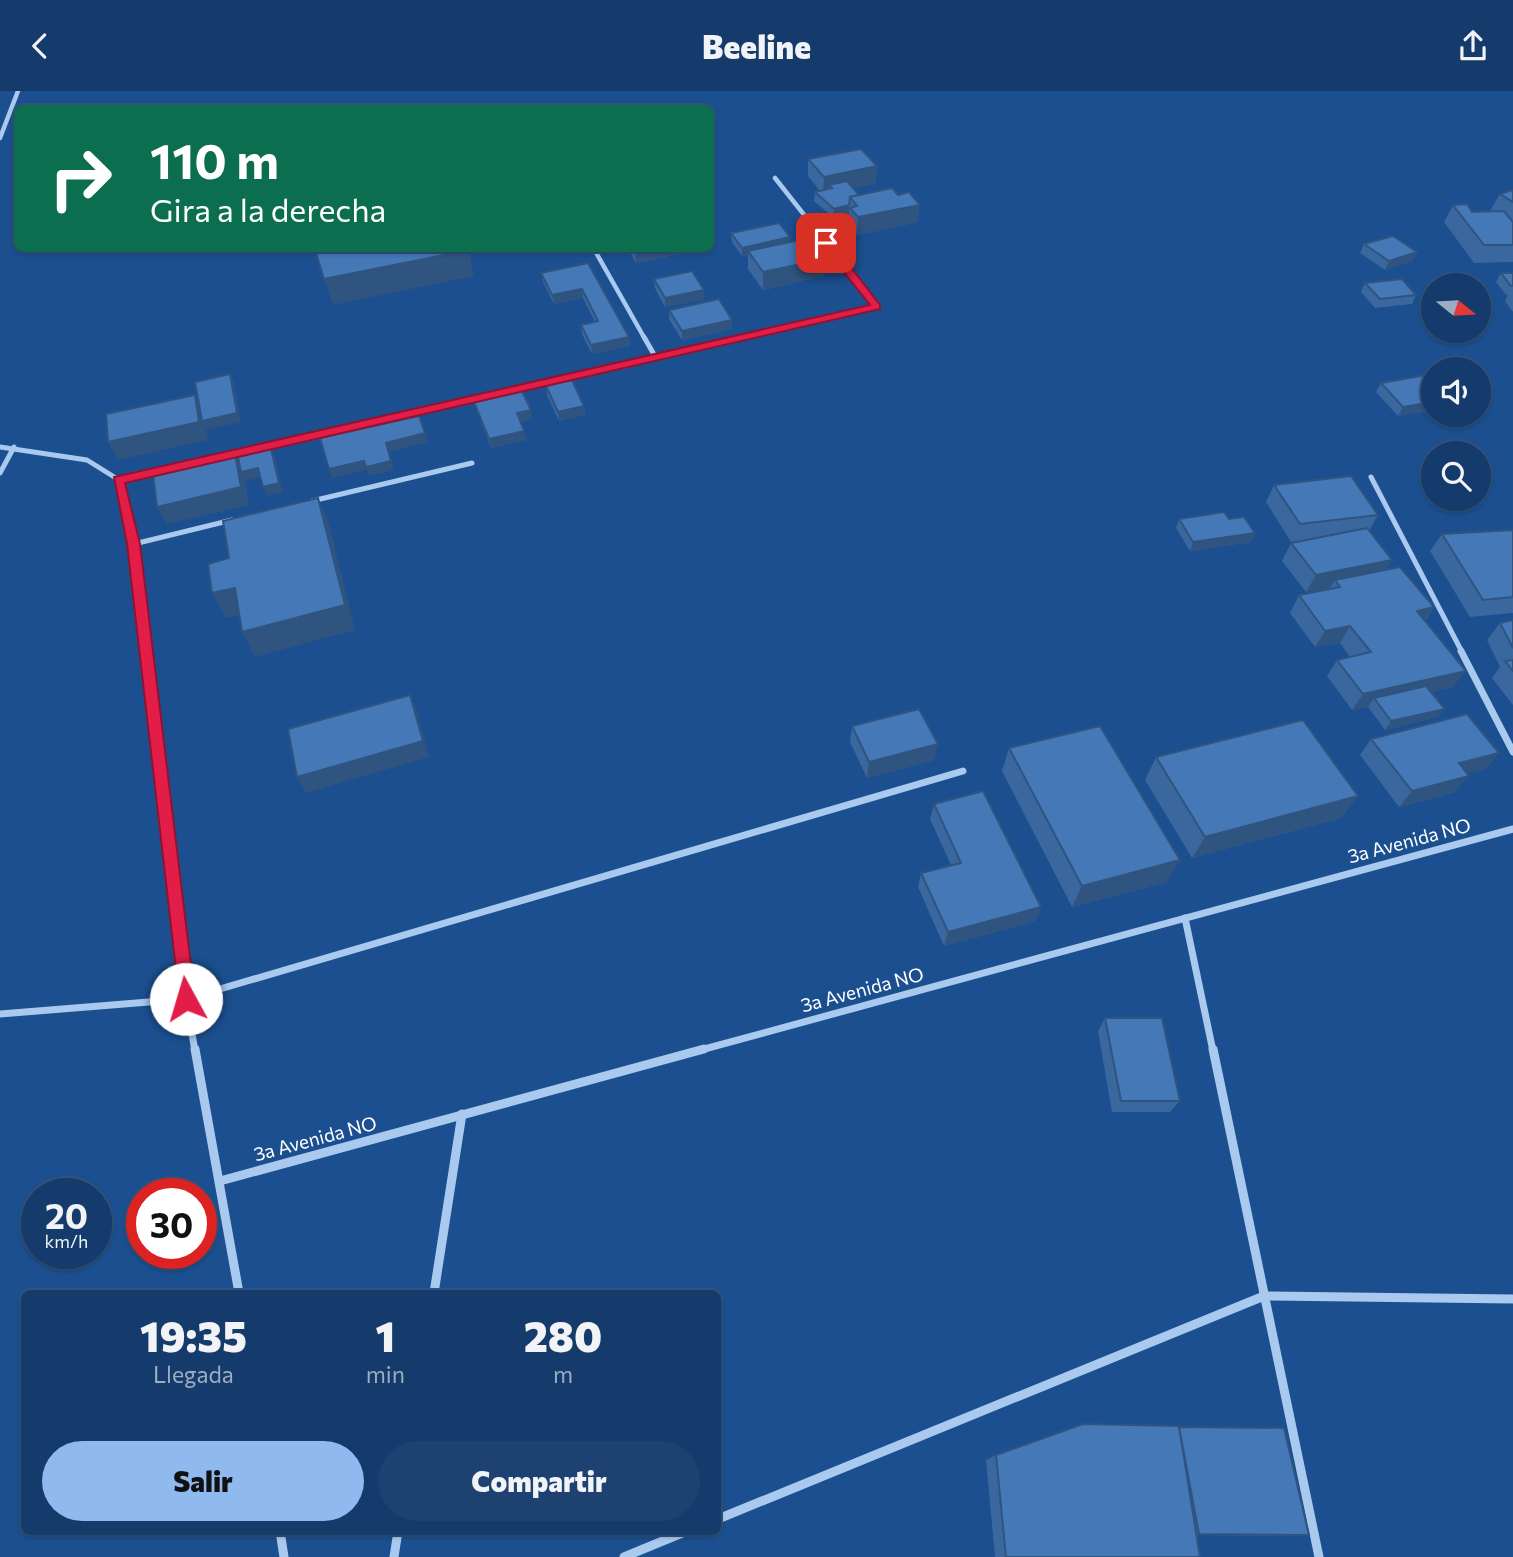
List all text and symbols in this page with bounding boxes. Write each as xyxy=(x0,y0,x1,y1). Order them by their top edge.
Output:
text: Beeline xyxy=(702,26,811,66)
icon: back xyxy=(21,27,59,65)
icon: share xyxy=(1454,27,1492,65)
text: 110 m xyxy=(150,129,279,189)
icon: right xyxy=(35,133,126,224)
text: Gira a la derecha xyxy=(150,189,386,229)
pin xyxy=(796,213,856,273)
icon: arrive xyxy=(807,224,845,262)
north arrow xyxy=(1421,273,1491,343)
map controls xyxy=(1421,273,1491,511)
button: sound xyxy=(1421,357,1491,427)
button: search xyxy=(1421,441,1491,511)
street label: 3a Avenida NO xyxy=(1345,813,1473,867)
position arrow xyxy=(149,962,223,1036)
street label: 3a Avenida NO xyxy=(798,962,926,1016)
street label: 3a Avenida NO xyxy=(251,1111,379,1165)
speed limit sign: 30 xyxy=(126,1178,217,1269)
text: 20 xyxy=(45,1193,88,1236)
text: km/h xyxy=(45,1230,88,1252)
text: 19:35 xyxy=(140,1309,247,1361)
text: 1 xyxy=(375,1309,395,1361)
text: 280 xyxy=(524,1309,602,1361)
text: Llegada xyxy=(153,1360,234,1388)
text: min xyxy=(366,1360,405,1388)
text: m xyxy=(553,1360,573,1388)
button: Salir xyxy=(42,1441,364,1521)
button: Compartir xyxy=(378,1441,700,1521)

